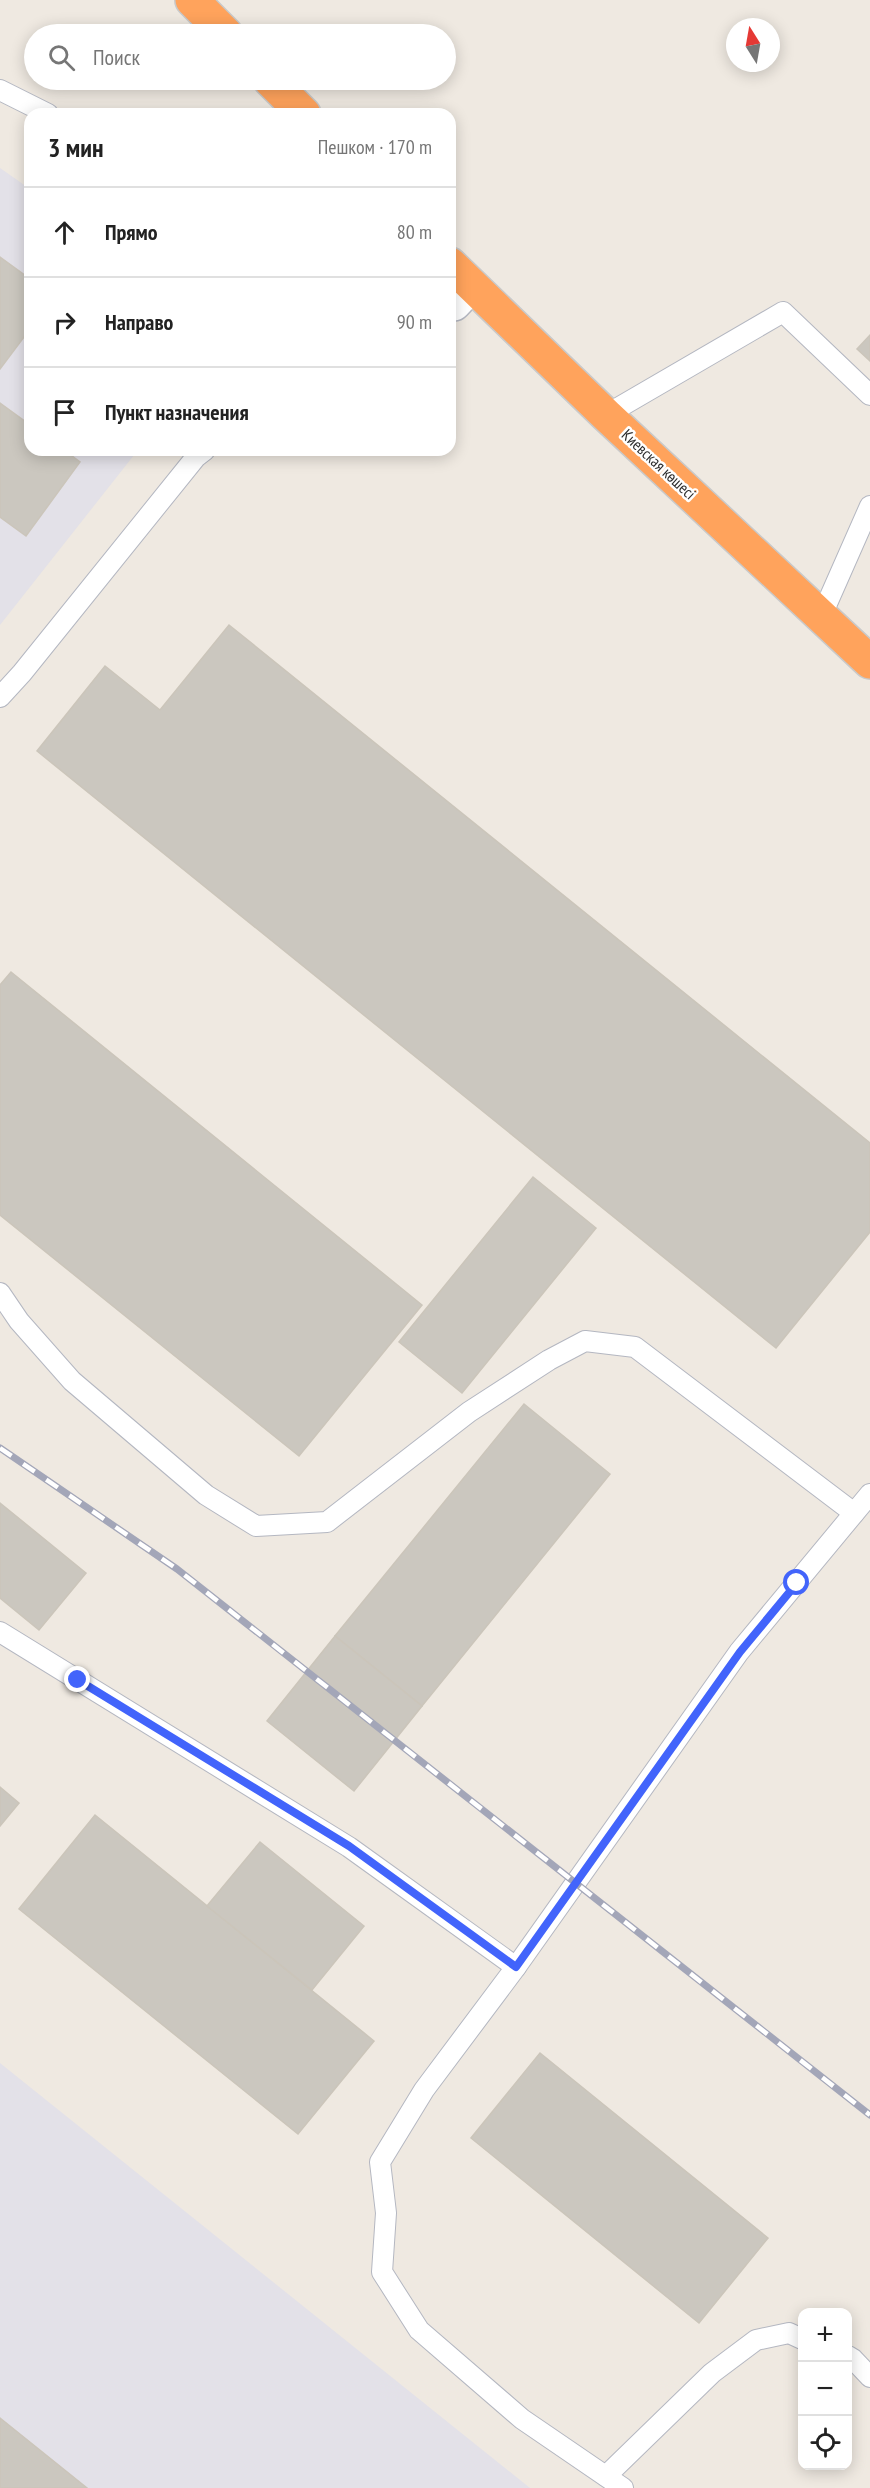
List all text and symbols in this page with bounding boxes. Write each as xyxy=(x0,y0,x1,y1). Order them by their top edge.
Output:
north arrow xyxy=(726,18,780,72)
search box xyxy=(24,24,456,90)
icon: search xyxy=(45,41,78,74)
text: Поиск xyxy=(93,43,140,71)
text: 3 мин xyxy=(48,131,103,164)
text: Пешком · 170 m xyxy=(318,134,432,160)
icon: ahead xyxy=(48,216,81,249)
text: Прямо xyxy=(105,218,158,246)
text: 80 m xyxy=(397,219,432,245)
icon: right xyxy=(48,306,81,339)
text: Направо xyxy=(105,308,173,336)
text: 90 m xyxy=(397,309,432,335)
icon: arrive xyxy=(48,396,81,429)
text: Пункт назначения xyxy=(105,398,249,426)
street label: Киевская көшесі xyxy=(618,425,700,503)
route start xyxy=(783,1569,809,1595)
route end xyxy=(64,1666,90,1692)
map controls xyxy=(798,2308,852,2470)
button: + xyxy=(798,2308,852,2362)
button: − xyxy=(798,2362,852,2416)
button: locate xyxy=(798,2416,852,2470)

